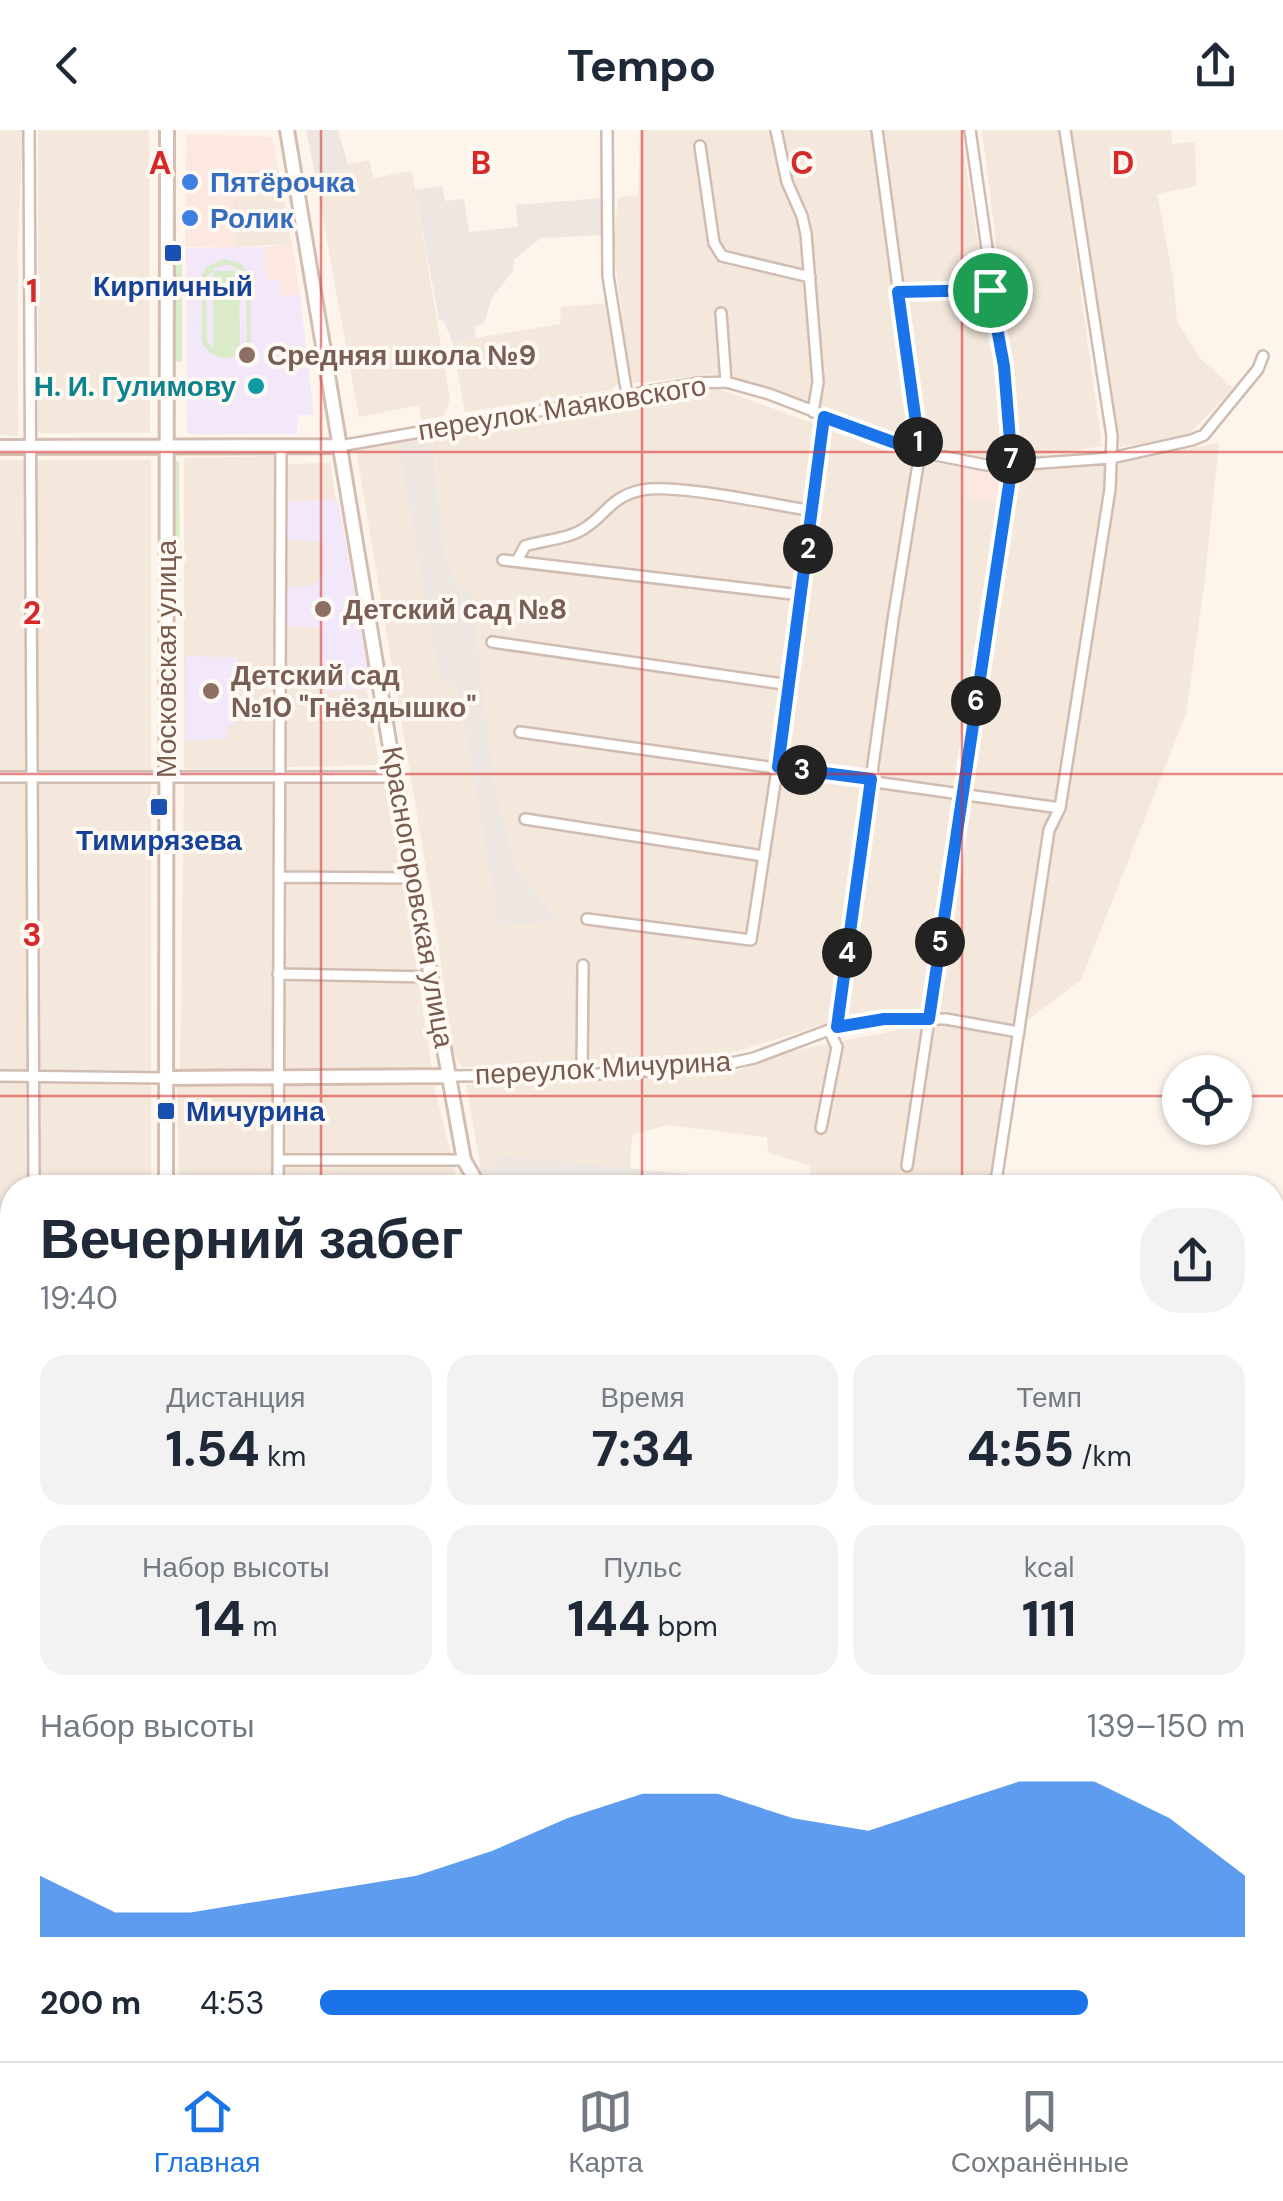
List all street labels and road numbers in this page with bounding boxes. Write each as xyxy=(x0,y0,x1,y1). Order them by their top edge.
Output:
street label: переулок Маяковского xyxy=(415,367,709,449)
street label: Московская улица xyxy=(148,540,185,778)
street label: Красногоровская улица xyxy=(373,743,463,1051)
street label: переулок Мичурина xyxy=(474,1043,732,1093)

